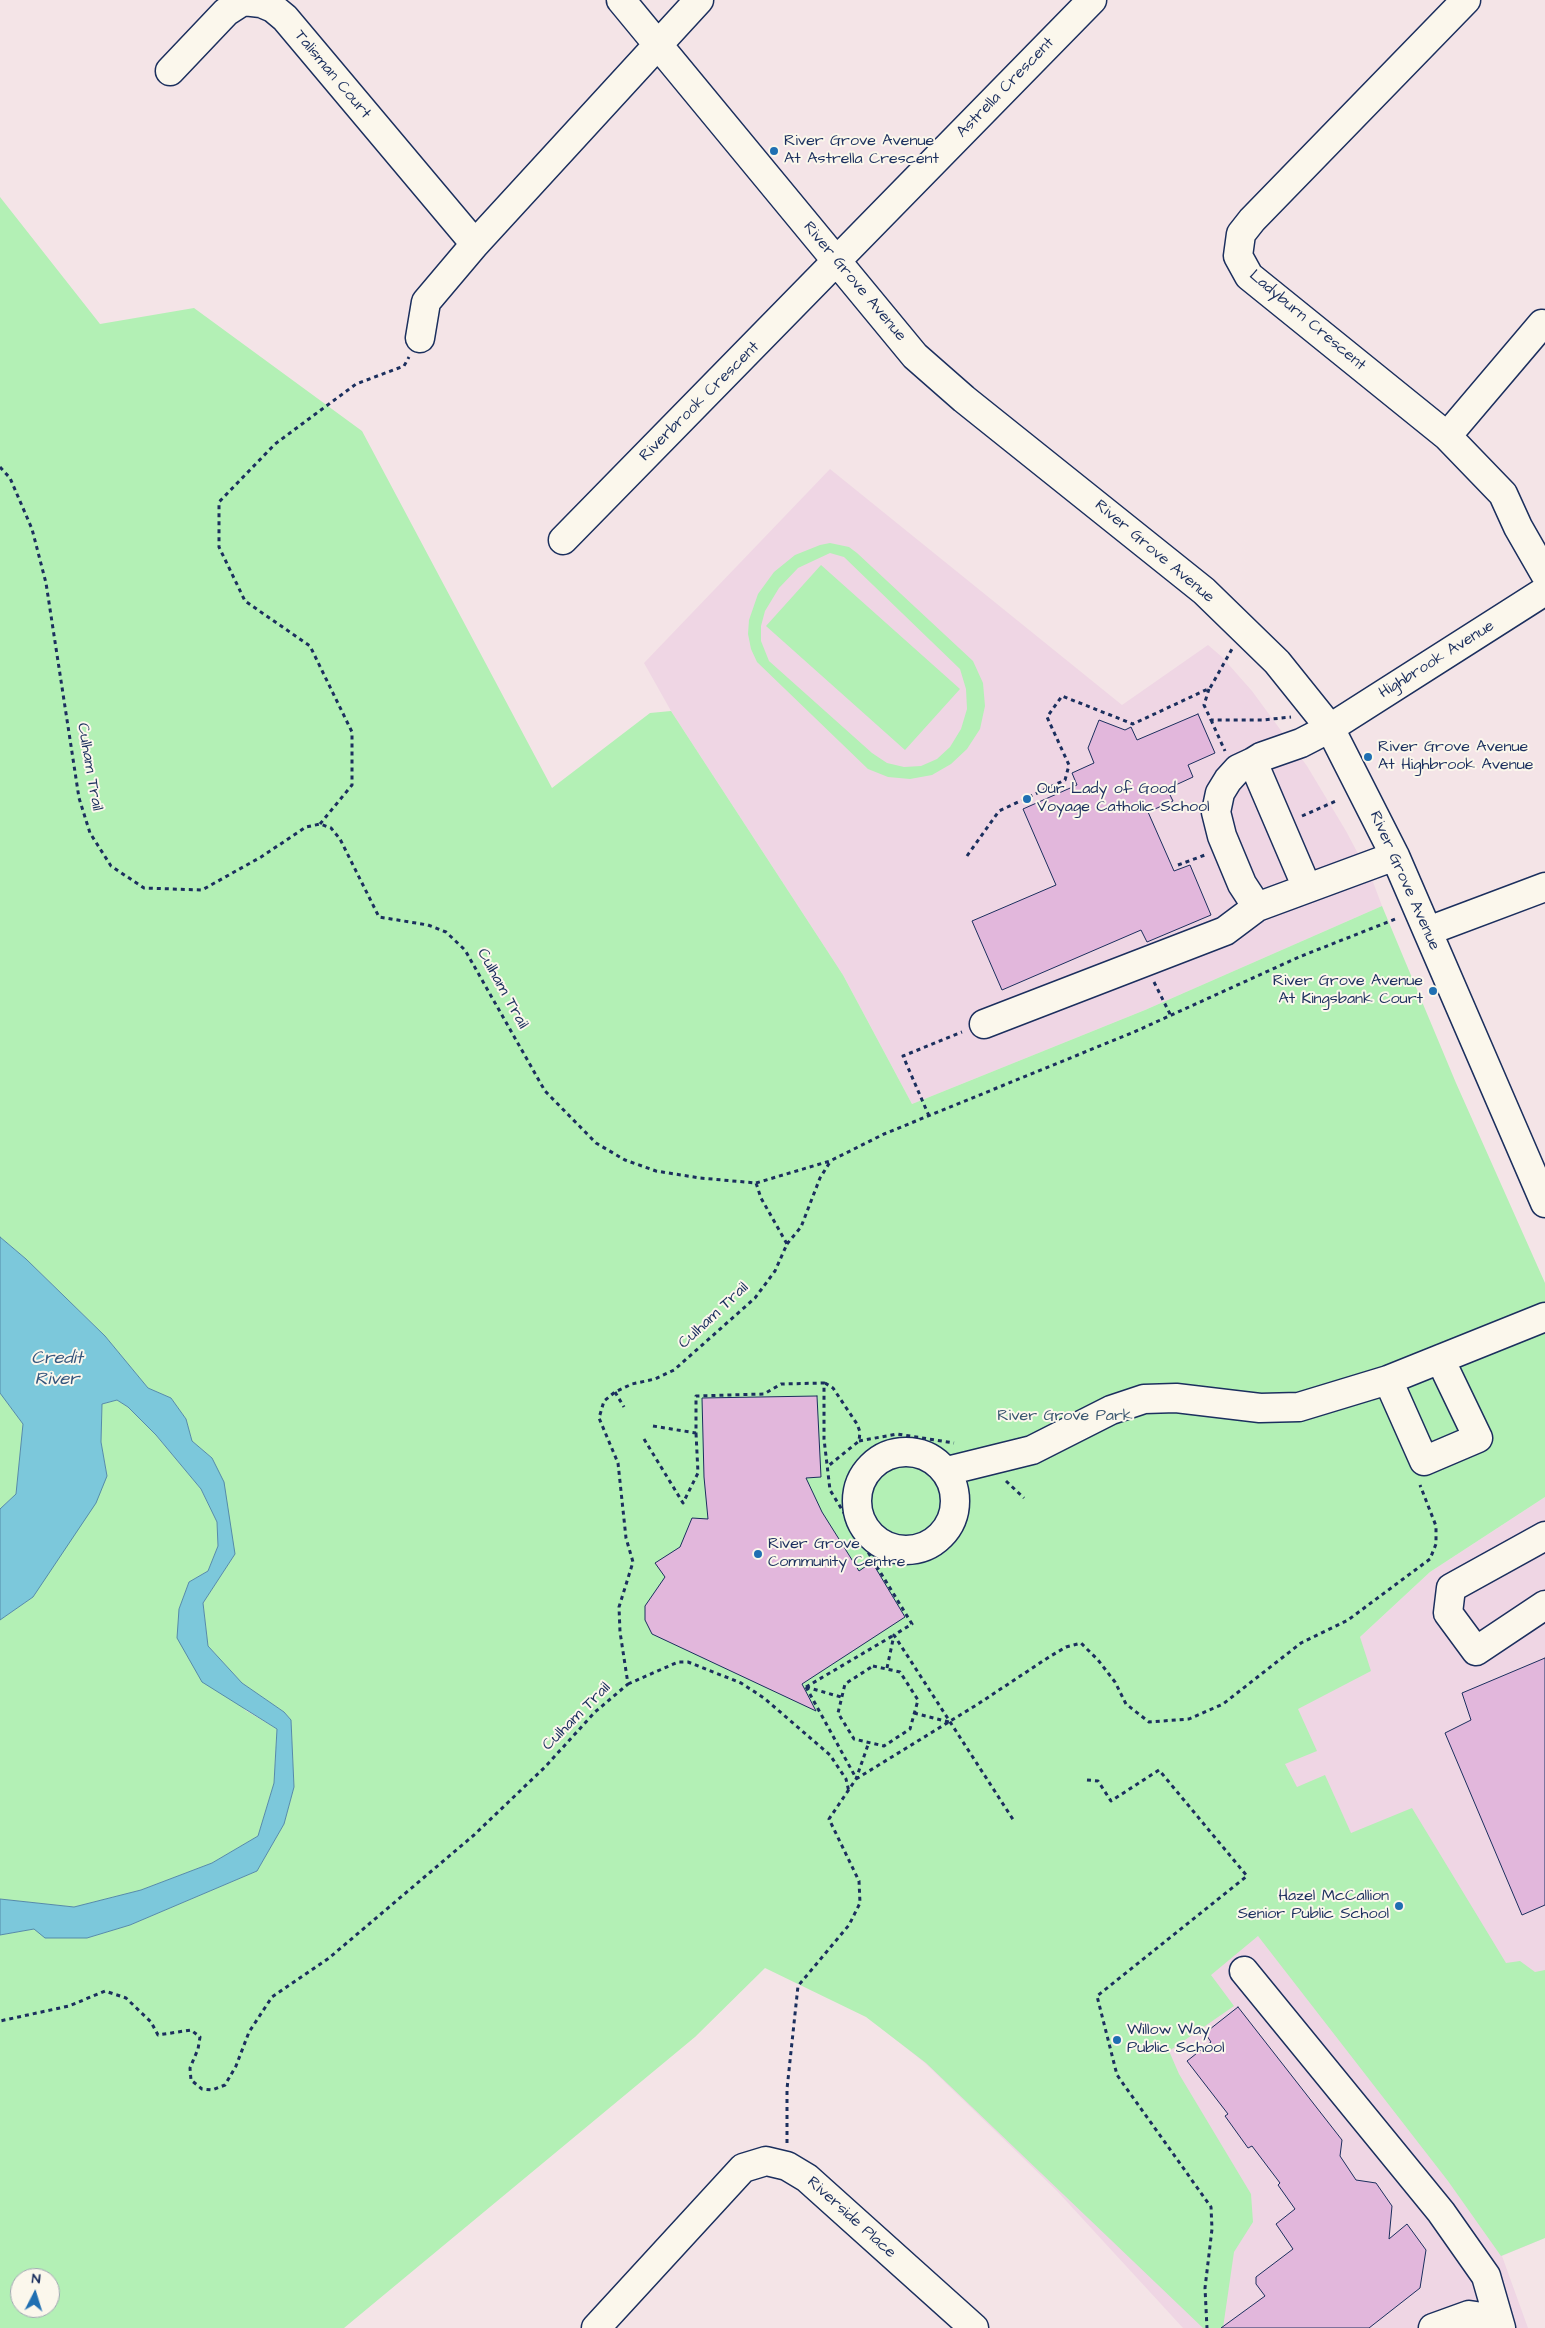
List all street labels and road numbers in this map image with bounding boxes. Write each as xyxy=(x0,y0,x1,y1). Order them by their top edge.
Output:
street label: Talisman Court xyxy=(289,27,375,123)
street label: Astrella Crescent xyxy=(953,34,1059,142)
street label: River Grove Avenue xyxy=(798,218,910,346)
street label: Ladyburn Crescent xyxy=(1245,267,1369,375)
street label: Riverbrook Crescent xyxy=(636,338,764,466)
street label: River Grove Avenue xyxy=(1090,496,1218,608)
street label: Highbrook Avenue xyxy=(1376,617,1498,703)
street label: Culham Trail xyxy=(72,722,106,812)
street label: River Grove Avenue xyxy=(1365,808,1443,954)
street label: Culham Trail xyxy=(472,946,532,1032)
street label: Culham Trail xyxy=(675,1279,753,1353)
street label: Culham Trail xyxy=(539,1679,615,1755)
street label: Riverside Place xyxy=(803,2173,899,2263)

